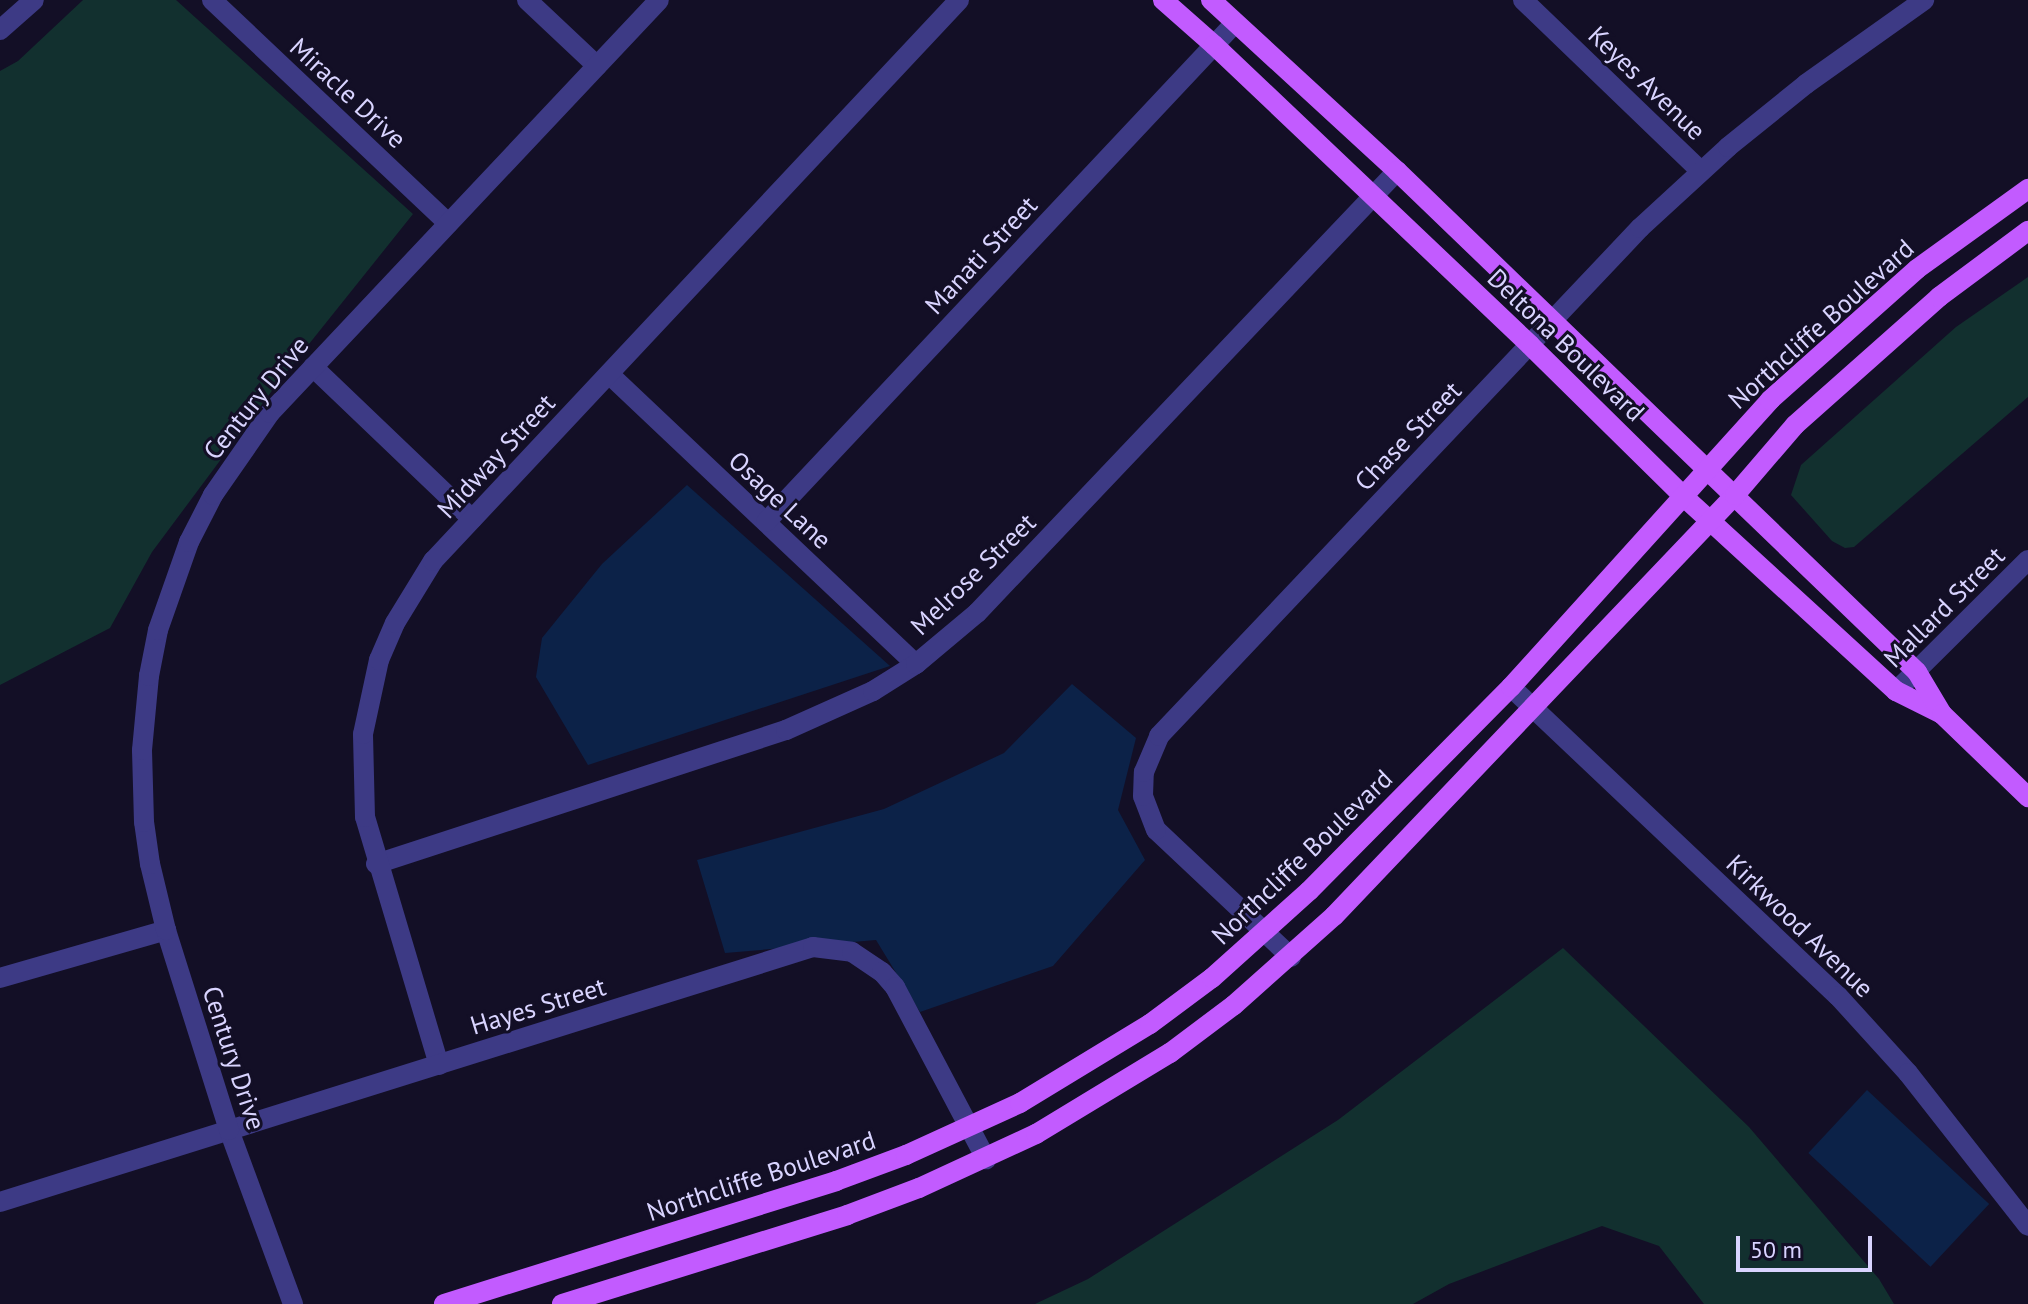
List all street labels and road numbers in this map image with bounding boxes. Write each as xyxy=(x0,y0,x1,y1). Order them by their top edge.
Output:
street label: Keyes Avenue xyxy=(1582,19,1712,147)
street label: Miracle Drive xyxy=(284,31,412,155)
street label: Manati Street xyxy=(919,190,1043,320)
street label: Northcliffe Boulevard xyxy=(1722,233,1920,415)
street label: Deltona Boulevard xyxy=(1481,262,1651,428)
street label: Century Drive xyxy=(197,330,315,466)
street label: Chase Street xyxy=(1348,375,1468,497)
street label: Midway Street xyxy=(430,387,562,525)
street label: Osage Lane xyxy=(722,445,838,555)
street label: Melrose Street xyxy=(904,507,1042,641)
street label: Mallard Street xyxy=(1877,540,2011,674)
street label: Northcliffe Boulevard xyxy=(1205,763,1399,951)
street label: Kirkwood Avenue xyxy=(1720,848,1880,1004)
street label: Hayes Street xyxy=(467,971,609,1041)
street label: Century Drive xyxy=(196,982,272,1134)
street label: Northcliffe Boulevard xyxy=(643,1124,879,1228)

